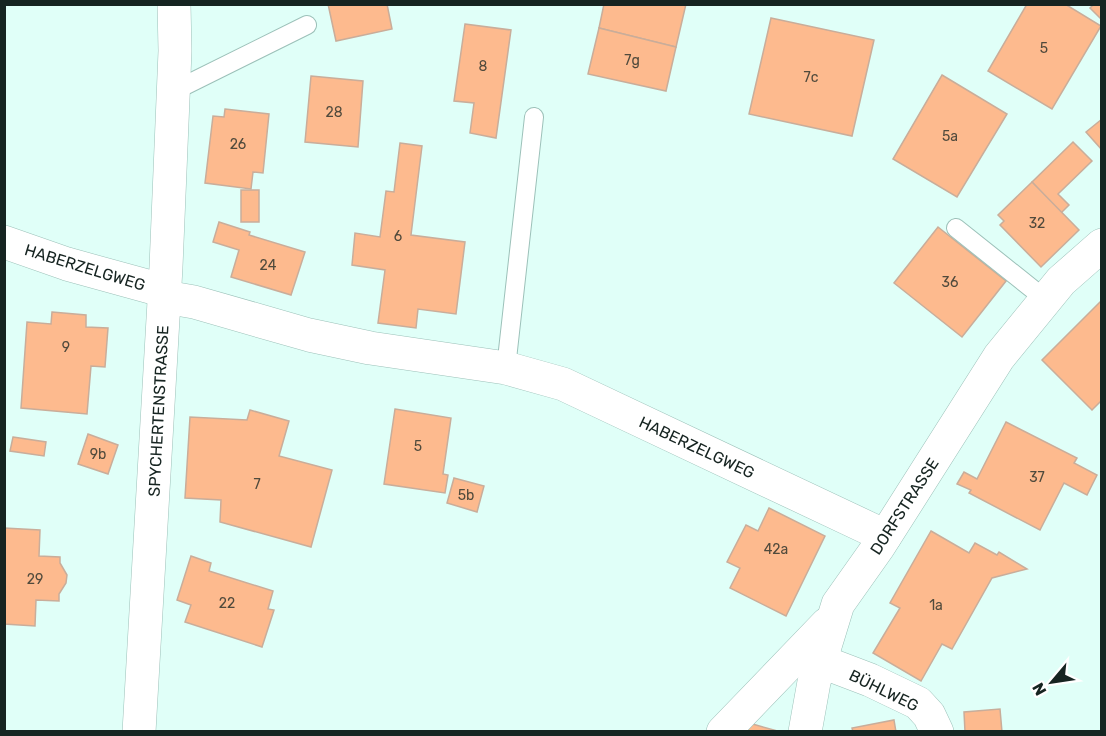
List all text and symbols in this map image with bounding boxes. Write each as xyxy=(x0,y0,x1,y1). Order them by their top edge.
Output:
house number: 5 xyxy=(1040,40,1048,57)
house number: 7g xyxy=(624,52,640,69)
house number: 8 xyxy=(479,58,488,75)
house number: 7c xyxy=(804,69,819,86)
house number: 28 xyxy=(325,104,343,121)
house number: 5a xyxy=(942,128,958,145)
house number: 26 xyxy=(230,136,246,153)
house number: 32 xyxy=(1029,215,1045,232)
house number: 6 xyxy=(394,228,402,245)
street label: HABERZELGWEG xyxy=(22,240,147,295)
house number: 24 xyxy=(260,257,277,274)
house number: 36 xyxy=(942,274,958,291)
street label: SPYCHERTENSTRASSE xyxy=(145,325,172,497)
house number: 9 xyxy=(62,339,70,356)
street label: HABERZELGWEG xyxy=(636,412,758,483)
house number: 5 xyxy=(414,438,422,455)
house number: 9b xyxy=(90,446,106,463)
street label: DORFSTRASSE xyxy=(866,454,943,558)
house number: 37 xyxy=(1029,469,1045,486)
house number: 7 xyxy=(253,476,261,493)
house number: 5b xyxy=(458,487,474,504)
house number: 42a xyxy=(764,541,788,558)
house number: 29 xyxy=(27,571,43,588)
house number: 22 xyxy=(219,595,235,612)
house number: 1a xyxy=(929,597,943,614)
north arrow xyxy=(1022,652,1082,712)
street label: BÜHLWEG xyxy=(846,665,922,715)
text: N xyxy=(1028,679,1050,699)

